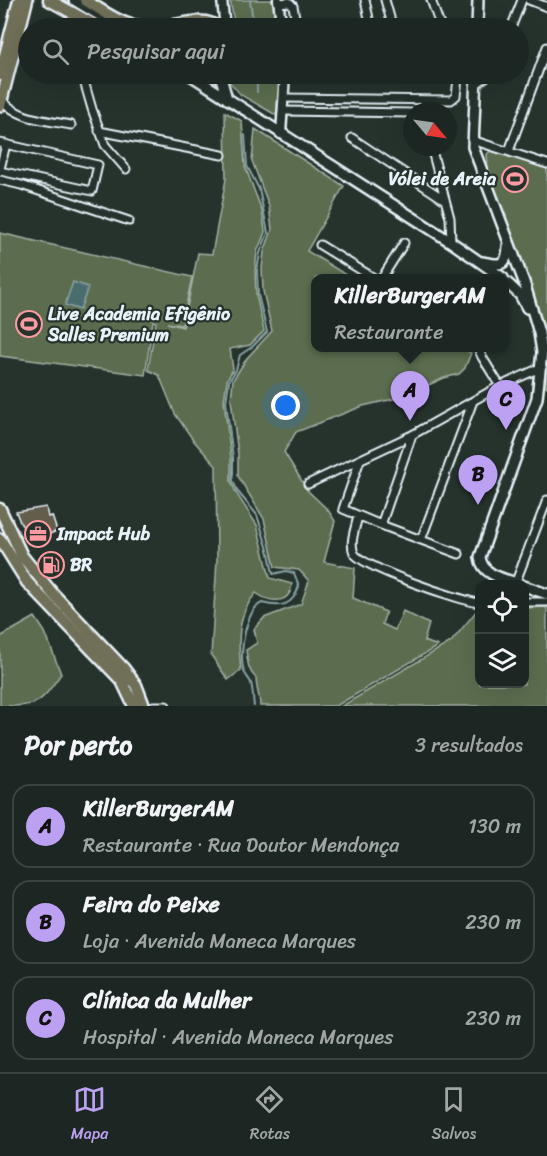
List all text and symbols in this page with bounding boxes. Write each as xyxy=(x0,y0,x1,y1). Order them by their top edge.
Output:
search box xyxy=(18,18,529,84)
text: Pesquisar aqui xyxy=(87,32,225,71)
icon: search xyxy=(39,35,72,68)
north arrow xyxy=(403,102,457,156)
place label: Vólei de Areia xyxy=(388,163,497,195)
sports icon: Vólei de Areia xyxy=(500,164,530,194)
popup xyxy=(311,274,509,352)
text: KillerBurgerAM xyxy=(334,276,486,315)
place label: Live Academia Efigênio Salles Premium xyxy=(47,298,231,351)
sports icon: Live Academia Efigênio Salles Premium xyxy=(14,309,44,339)
text: Restaurante xyxy=(334,315,444,350)
pin: A xyxy=(390,372,430,421)
pin: C xyxy=(486,380,526,430)
your location xyxy=(271,391,300,420)
pin: B xyxy=(458,456,498,505)
place label: Impact Hub xyxy=(56,518,150,550)
office icon: Impact Hub xyxy=(23,519,53,549)
place label: BR xyxy=(70,549,92,581)
fuel station icon: BR xyxy=(36,550,66,580)
map controls xyxy=(475,580,529,688)
button: locate xyxy=(475,580,529,634)
button: layers xyxy=(475,634,529,688)
text: Por perto xyxy=(24,722,132,768)
text: 3 resultados xyxy=(415,728,523,763)
text: KillerBurgerAM xyxy=(83,789,234,828)
text: A xyxy=(39,809,52,844)
text: 130 m xyxy=(468,809,521,844)
text: Restaurante · Rua Doutor Mendonça xyxy=(83,828,399,863)
text: Feira do Peixe xyxy=(83,885,220,924)
text: B xyxy=(39,905,52,940)
text: 230 m xyxy=(465,905,521,940)
text: Loja · Avenida Maneca Marques xyxy=(83,924,356,959)
text: Clínica da Mulher xyxy=(83,981,251,1020)
text: C xyxy=(39,1001,52,1036)
text: 230 m xyxy=(465,1001,521,1036)
text: Hospital · Avenida Maneca Marques xyxy=(83,1020,393,1055)
tab: Mapa xyxy=(71,1083,108,1148)
tab: Rotas xyxy=(250,1083,290,1148)
tab: Salvos xyxy=(431,1083,476,1148)

